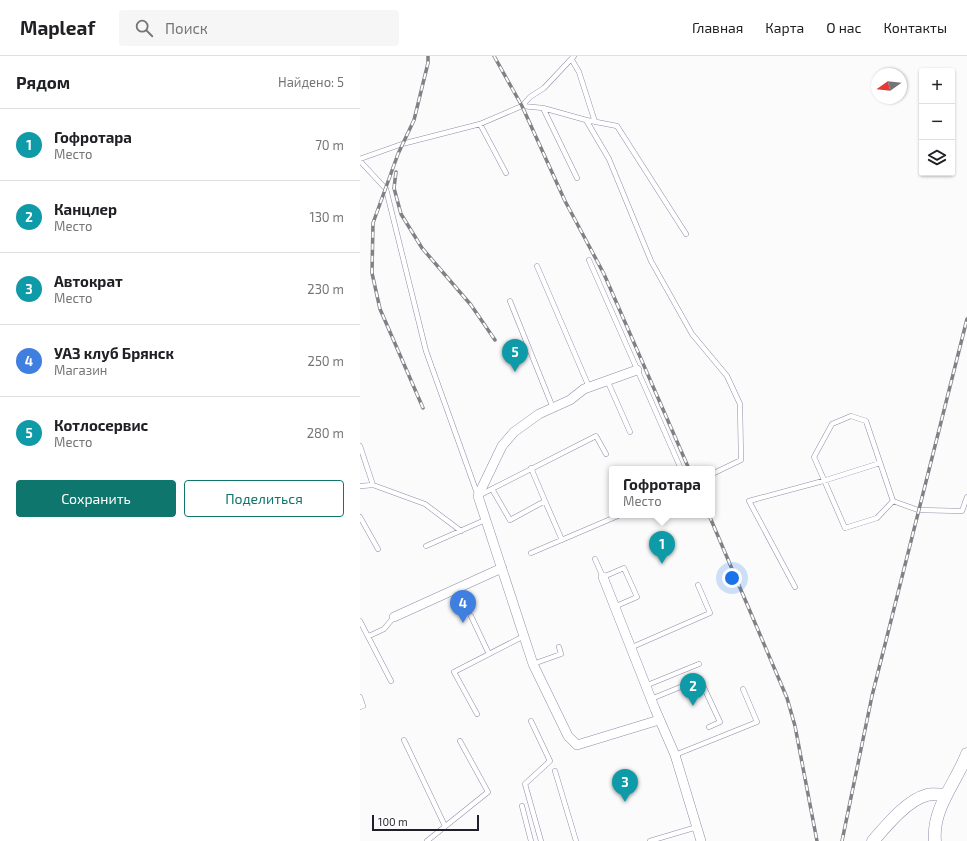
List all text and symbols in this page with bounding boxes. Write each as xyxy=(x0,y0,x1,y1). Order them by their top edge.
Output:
search box xyxy=(119,10,399,46)
text: Mapleaf xyxy=(20,16,95,39)
icon: search xyxy=(133,17,155,39)
text: Поиск xyxy=(165,19,208,37)
text: Главная xyxy=(692,19,743,36)
text: Карта xyxy=(765,19,804,36)
text: О нас xyxy=(826,19,862,36)
text: Контакты xyxy=(884,19,947,36)
north arrow xyxy=(871,68,907,104)
map controls xyxy=(919,68,955,176)
button: + xyxy=(919,68,955,104)
text: Рядом xyxy=(16,72,70,92)
text: Найдено: 5 xyxy=(278,74,344,90)
button: − xyxy=(919,104,955,140)
text: Гофротара xyxy=(54,128,132,146)
text: 1 xyxy=(26,137,32,153)
text: 70 m xyxy=(315,137,344,153)
button: layers xyxy=(919,140,955,176)
text: Место xyxy=(54,146,93,162)
text: Канцлер xyxy=(54,200,117,218)
text: 2 xyxy=(25,209,33,225)
text: 130 m xyxy=(309,209,344,225)
text: Место xyxy=(54,218,93,234)
text: Автократ xyxy=(54,272,123,290)
text: 3 xyxy=(25,281,33,297)
text: 230 m xyxy=(307,281,344,297)
text: Место xyxy=(54,290,93,306)
pin: 5 xyxy=(502,339,528,372)
text: УАЗ клуб Брянск xyxy=(54,344,174,362)
text: 4 xyxy=(25,353,33,369)
text: 250 m xyxy=(308,353,344,369)
text: Магазин xyxy=(54,362,107,378)
text: Котлосервис xyxy=(54,416,148,434)
text: 5 xyxy=(25,425,33,441)
text: 280 m xyxy=(307,425,344,441)
text: Место xyxy=(54,434,93,450)
popup xyxy=(609,466,715,518)
text: Гофротара xyxy=(623,475,701,493)
button: Сохранить xyxy=(16,480,176,517)
button: Поделиться xyxy=(184,480,344,517)
text: Место xyxy=(623,493,662,509)
pin: 1 xyxy=(649,531,675,564)
your location xyxy=(722,568,742,588)
pin: 4 xyxy=(450,590,476,623)
pin: 2 xyxy=(680,673,706,706)
pin: 3 xyxy=(612,769,638,802)
scale bar xyxy=(372,813,479,832)
text: 100 m xyxy=(378,815,408,828)

